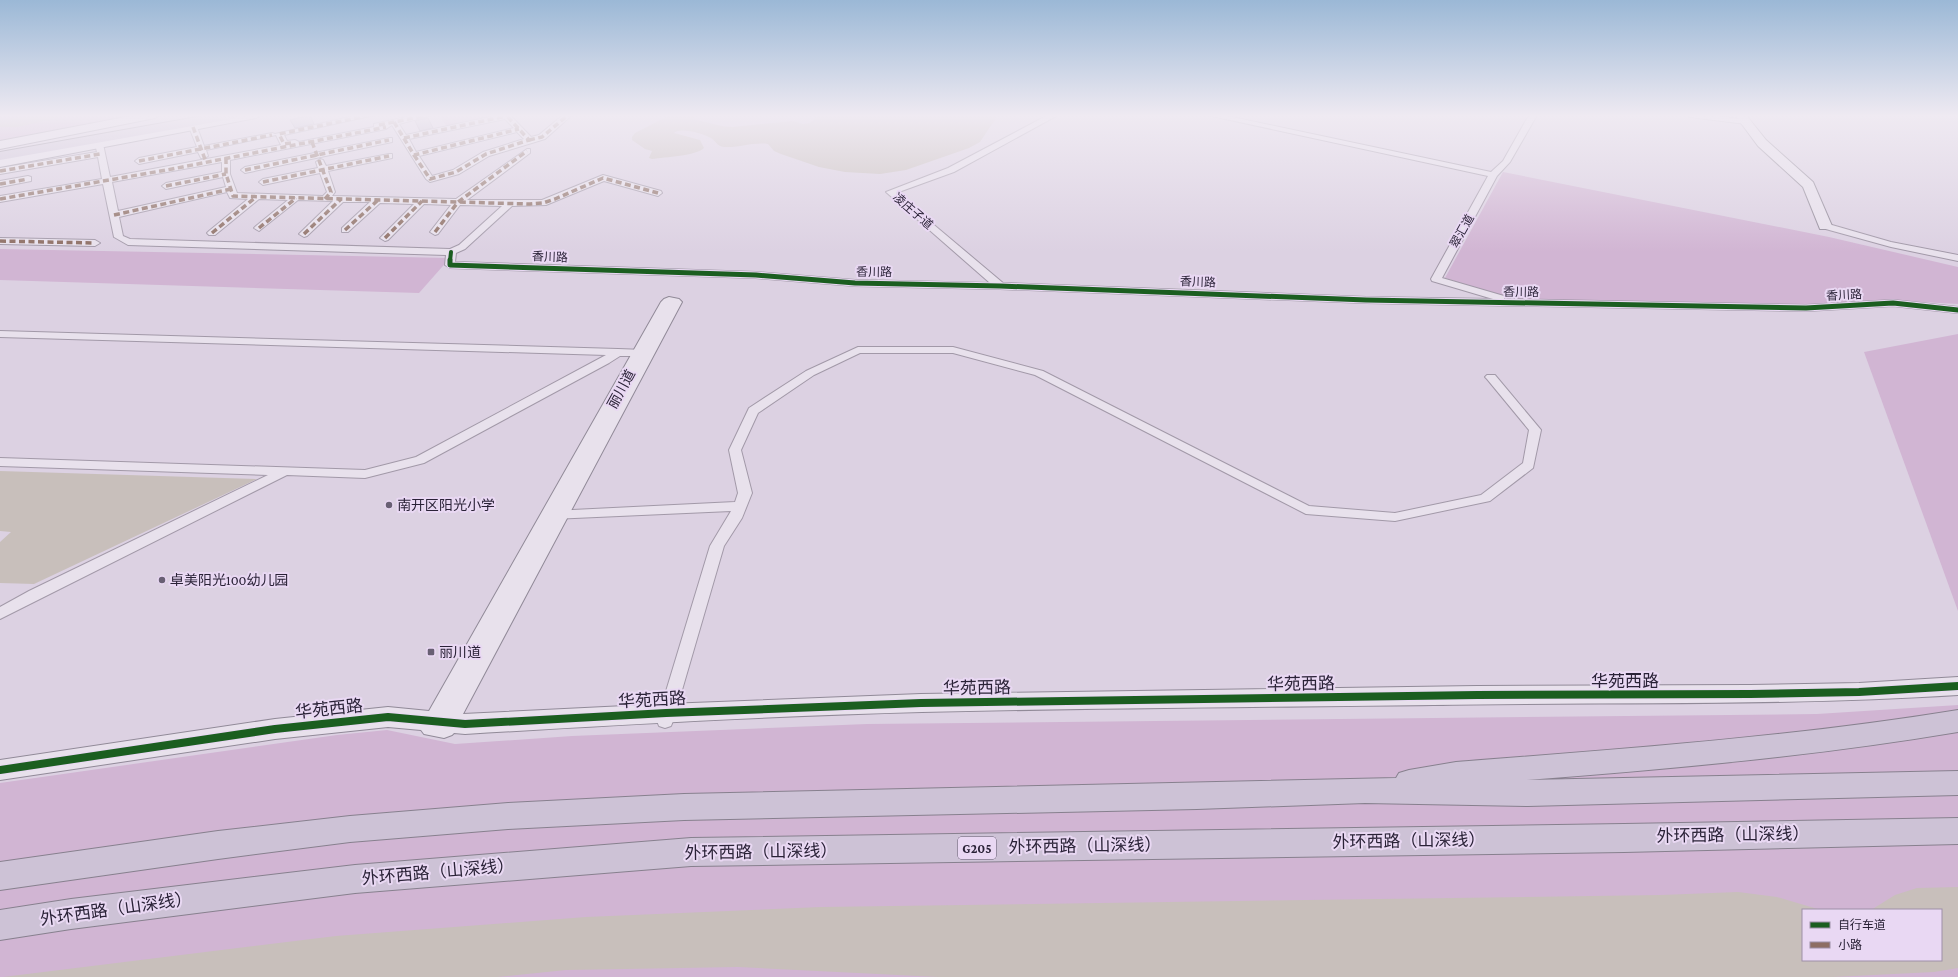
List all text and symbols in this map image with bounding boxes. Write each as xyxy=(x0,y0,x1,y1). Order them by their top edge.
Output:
street label: 凌庄子道 xyxy=(890,190,936,232)
street label: 翠汇道 xyxy=(1447,212,1477,250)
street label: 香川路 xyxy=(532,249,568,265)
street label: 香川路 xyxy=(856,265,892,279)
street label: 香川路 xyxy=(1180,274,1216,290)
street label: 香川路 xyxy=(1503,285,1539,299)
street label: 香川路 xyxy=(1826,287,1862,303)
street label: 丽川道 xyxy=(604,367,638,411)
place label: 南开区阳光小学 xyxy=(397,497,495,513)
marker: 南开区阳光小学 xyxy=(384,500,394,510)
place label: 卓美阳光100幼儿园 xyxy=(170,572,288,588)
marker: 卓美阳光100幼儿园 xyxy=(157,575,167,585)
place label: 丽川道 xyxy=(439,644,481,660)
marker: 丽川道 xyxy=(426,647,436,657)
street label: 华苑西路 xyxy=(1591,672,1659,691)
street label: 华苑西路 xyxy=(1267,674,1335,694)
street label: 华苑西路 xyxy=(943,678,1011,698)
street label: 华苑西路 xyxy=(618,689,686,711)
street label: 华苑西路 xyxy=(294,696,364,722)
street label: 外环西路（山深线） xyxy=(1656,824,1810,846)
street label: 外环西路（山深线） xyxy=(1332,830,1486,852)
street label: 外环西路（山深线） xyxy=(1008,835,1162,857)
road number: G205 xyxy=(958,837,996,859)
street label: 外环西路（山深线） xyxy=(684,841,838,863)
street label: 外环西路（山深线） xyxy=(361,856,515,888)
street label: 外环西路（山深线） xyxy=(39,889,193,929)
legend xyxy=(1802,909,1942,961)
text: 自行车道 xyxy=(1838,918,1886,932)
text: 小路 xyxy=(1838,938,1862,952)

